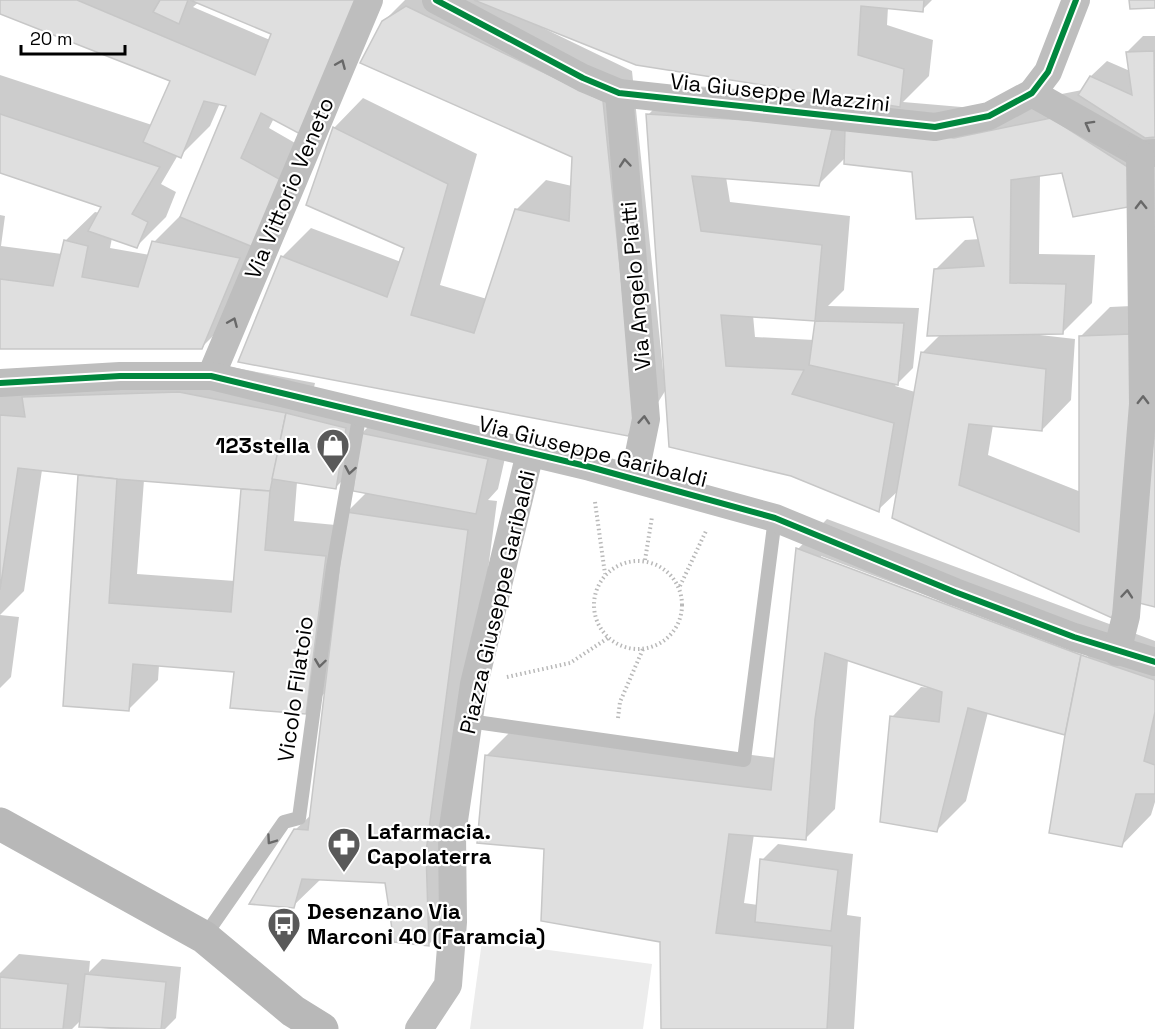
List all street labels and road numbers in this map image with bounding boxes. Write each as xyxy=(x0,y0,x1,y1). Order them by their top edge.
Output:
street label: Via Giuseppe Mazzini xyxy=(669,67,891,117)
street label: Via Vittorio Veneto xyxy=(238,93,340,283)
street label: Via Angelo Piatti xyxy=(614,200,656,372)
street label: Via Giuseppe Garibaldi xyxy=(476,409,710,493)
street label: Piazza Giuseppe Garibaldi xyxy=(453,467,541,737)
street label: Vicolo Filatoio xyxy=(271,614,319,764)

